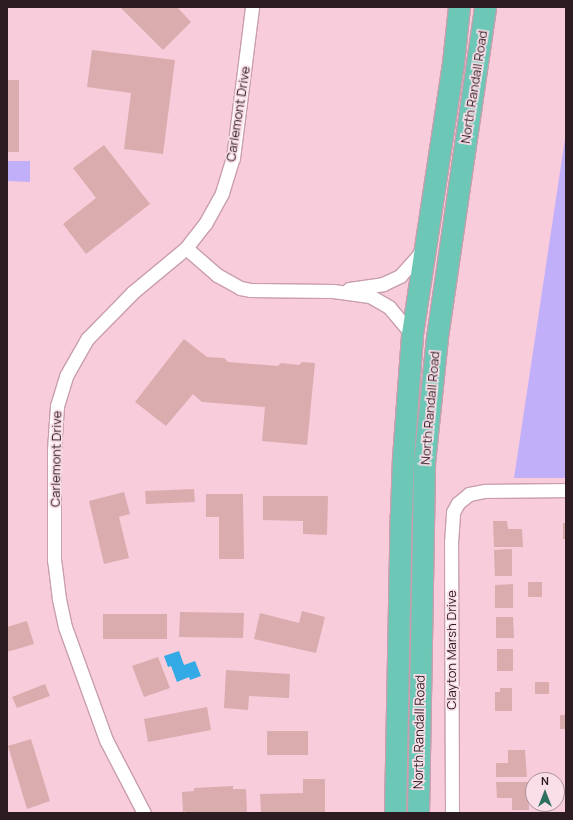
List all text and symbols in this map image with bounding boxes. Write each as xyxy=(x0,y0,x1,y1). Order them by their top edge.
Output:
street label: North Randall Road xyxy=(457,29,491,145)
street label: Carlemont Drive xyxy=(223,65,253,163)
street label: North Randall Road xyxy=(417,350,443,466)
street label: Carlemont Drive xyxy=(47,411,65,507)
street label: Clayton Marsh Drive xyxy=(443,590,459,710)
street label: North Randall Road xyxy=(410,675,428,789)
north arrow xyxy=(525,772,565,812)
text: N xyxy=(541,773,549,788)

